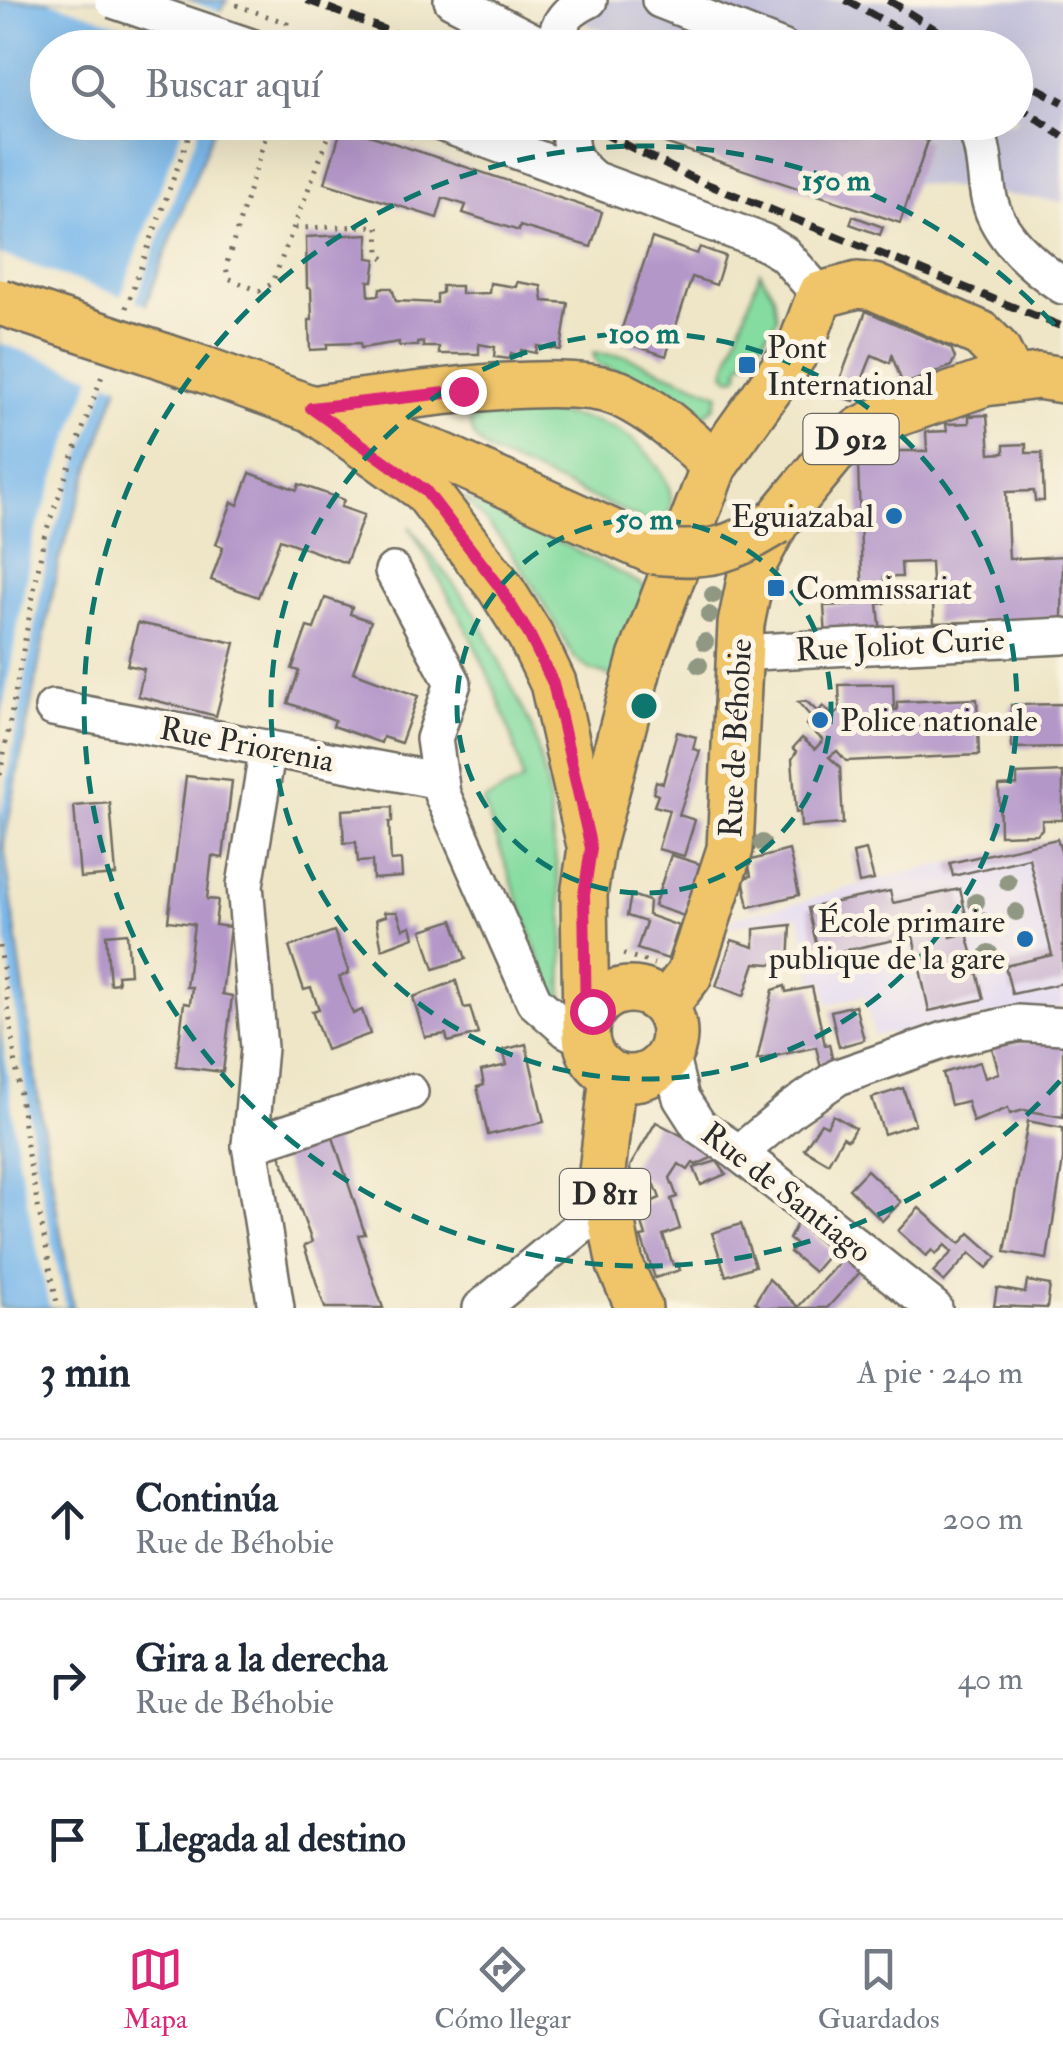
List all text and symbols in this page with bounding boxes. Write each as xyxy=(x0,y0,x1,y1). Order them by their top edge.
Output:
search box xyxy=(30,30,1033,140)
icon: search xyxy=(65,58,120,113)
text: Buscar aquí xyxy=(145,61,321,109)
text: 150 m xyxy=(802,162,871,199)
text: 100 m xyxy=(609,315,680,352)
place label: Pont International xyxy=(767,328,934,405)
marker: Pont International xyxy=(736,354,758,376)
route end xyxy=(441,369,487,415)
road number: D 912 xyxy=(804,414,898,464)
place label: Eguiazabal xyxy=(731,497,874,537)
text: 50 m xyxy=(615,501,674,538)
marker: Eguiazabal xyxy=(883,505,905,527)
place label: Commissariat xyxy=(796,569,972,609)
marker: Commissariat xyxy=(765,577,787,599)
street label: Rue Joliot Curie xyxy=(795,620,1006,670)
street label: Rue de Béhobie xyxy=(711,638,761,838)
centre of rings xyxy=(626,688,662,724)
place label: Police nationale xyxy=(840,701,1038,741)
street label: Rue Priorenia xyxy=(156,708,338,782)
marker: Police nationale xyxy=(809,709,831,731)
place label: École primaire publique de la gare xyxy=(768,902,1005,979)
marker: École primaire publique de la gare xyxy=(1014,928,1036,950)
route start xyxy=(570,989,616,1035)
street label: Rue de Santiago xyxy=(693,1114,880,1272)
road number: D 811 xyxy=(560,1169,650,1219)
text: 3 min xyxy=(40,1347,130,1399)
text: A pie · 240 m xyxy=(857,1353,1023,1393)
text: Continúa xyxy=(135,1475,278,1523)
icon: ahead xyxy=(40,1492,95,1547)
text: 200 m xyxy=(942,1499,1023,1539)
text: Rue de Béhobie xyxy=(135,1523,334,1563)
text: Gira a la derecha xyxy=(135,1635,387,1683)
icon: right xyxy=(40,1652,95,1707)
text: 40 m xyxy=(958,1659,1023,1699)
text: Rue de Béhobie xyxy=(135,1683,334,1723)
icon: arrive xyxy=(40,1812,95,1867)
text: Llegada al destino xyxy=(135,1815,406,1863)
tab: Mapa xyxy=(123,1942,187,2037)
tab: Cómo llegar xyxy=(434,1942,571,2037)
tab: Guardados xyxy=(818,1942,940,2037)

